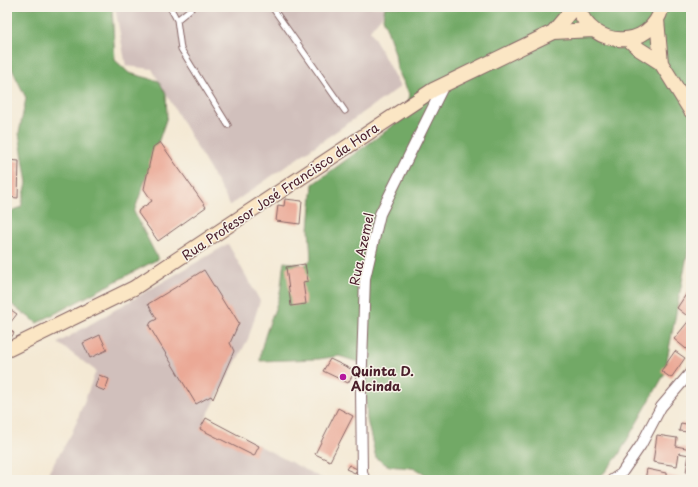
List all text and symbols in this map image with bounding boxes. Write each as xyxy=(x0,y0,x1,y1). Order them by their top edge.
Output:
street label: Rua Professor José Francisco da Hora xyxy=(178,118,382,264)
street label: Rua Azemel xyxy=(344,211,378,287)
place label: Quinta D. Alcinda xyxy=(351,361,414,395)
marker: Quinta D. Alcinda xyxy=(338,372,348,382)

